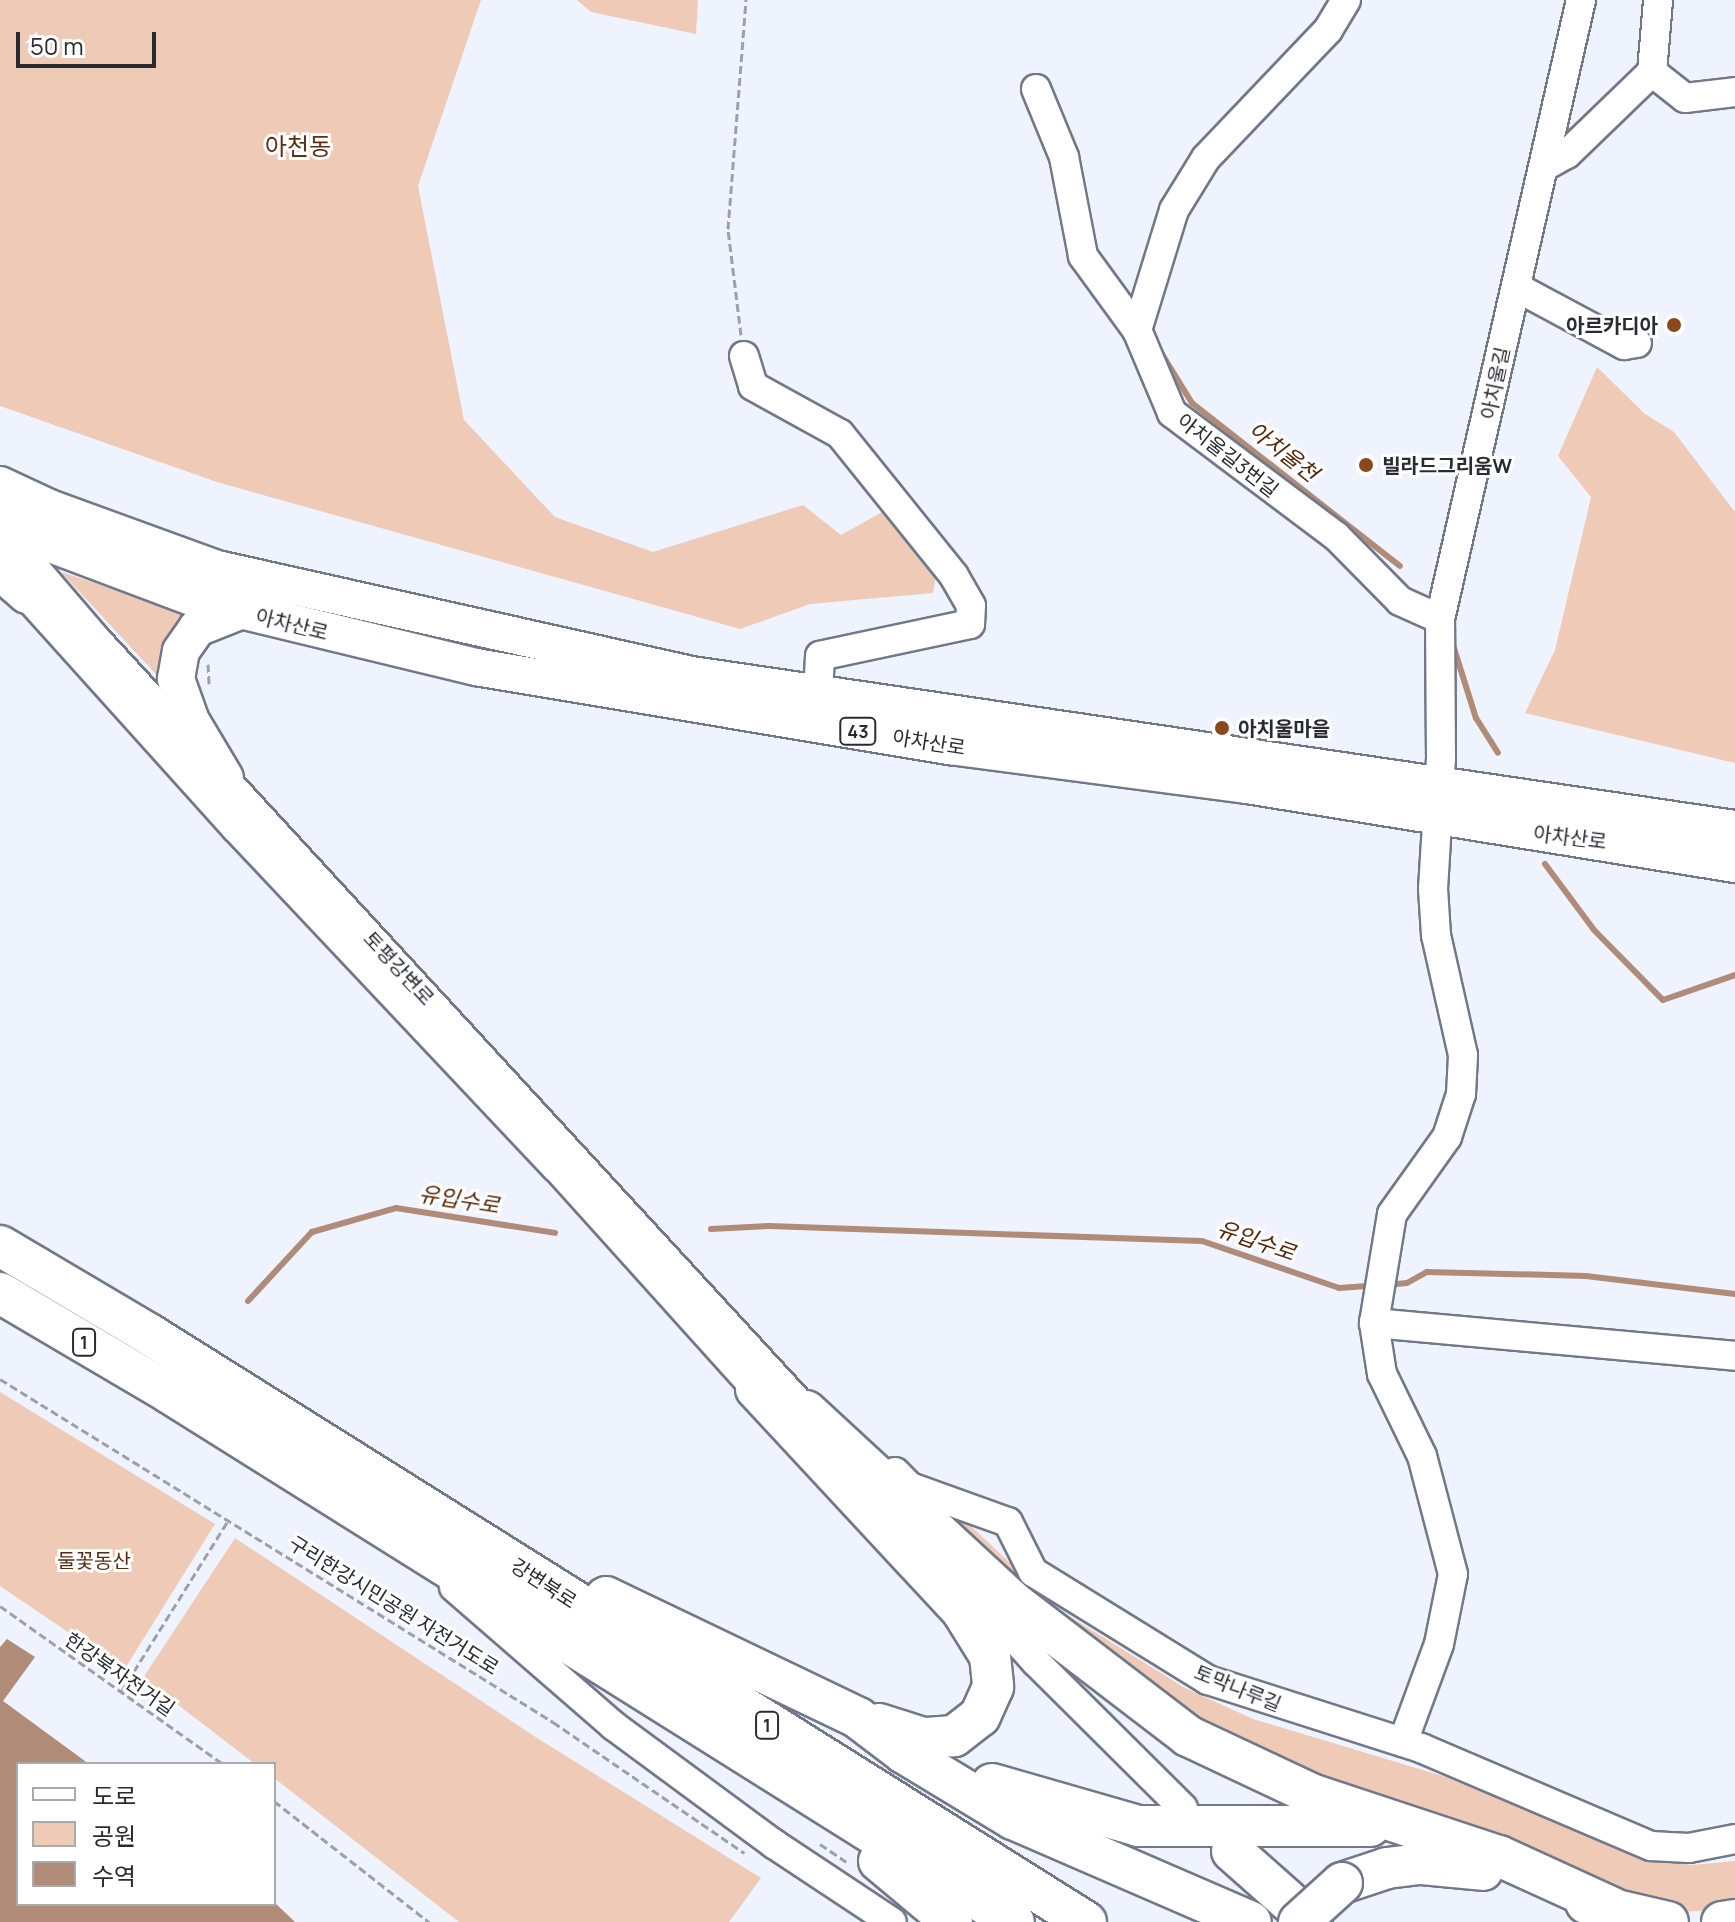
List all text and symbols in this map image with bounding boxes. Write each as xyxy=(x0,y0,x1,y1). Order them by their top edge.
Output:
scale bar xyxy=(20,16,160,66)
text: 50 m xyxy=(30,29,84,62)
district label: 아천동 xyxy=(265,132,331,160)
place label: 아르카디아 xyxy=(1566,313,1658,337)
marker: 아르카디아 xyxy=(1665,316,1683,334)
street label: 아치울길 xyxy=(1476,345,1514,421)
street label: 아치울길3번길 xyxy=(1173,408,1283,502)
water label: 아치울천 xyxy=(1243,417,1323,487)
place label: 빌라드그리움W xyxy=(1382,453,1512,477)
marker: 빌라드그리움W xyxy=(1357,456,1375,474)
street label: 아차산로 xyxy=(253,603,331,645)
place label: 아치울마을 xyxy=(1238,716,1330,740)
road number: 43 xyxy=(838,717,878,745)
marker: 아치울마을 xyxy=(1213,719,1231,737)
street label: 아차산로 xyxy=(891,724,967,760)
street label: 아차산로 xyxy=(1532,821,1608,853)
street label: 토평강변로 xyxy=(359,926,439,1010)
water label: 유입수로 xyxy=(417,1181,501,1219)
water label: 유입수로 xyxy=(1213,1215,1299,1267)
road number: 1 xyxy=(72,1328,96,1356)
street label: 구리한강시민공원 자전거도로 xyxy=(285,1530,503,1680)
park label: 둘꽃동산 xyxy=(57,1548,131,1572)
street label: 강변북로 xyxy=(507,1553,581,1613)
street label: 한강북자전거길 xyxy=(60,1627,180,1721)
street label: 토막나루길 xyxy=(1191,1660,1285,1716)
road number: 1 xyxy=(755,1711,779,1739)
legend xyxy=(16,1762,276,1906)
text: 도로 xyxy=(92,1779,136,1812)
text: 공원 xyxy=(92,1819,136,1852)
text: 수역 xyxy=(92,1859,136,1892)

